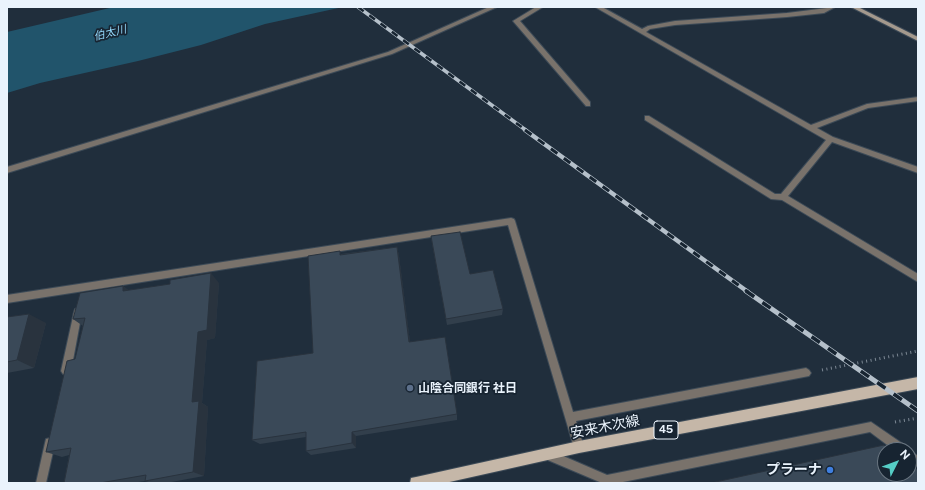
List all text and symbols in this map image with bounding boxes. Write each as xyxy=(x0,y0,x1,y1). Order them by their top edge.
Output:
water label: 伯太川 xyxy=(92,23,128,43)
place label: 山陰合同銀行 社日 xyxy=(418,381,517,395)
marker: 山陰合同銀行 社日 xyxy=(405,383,415,393)
street label: 安来木次線 xyxy=(569,412,641,442)
road number: 45 xyxy=(654,421,678,439)
north arrow xyxy=(877,442,917,482)
text: N xyxy=(898,447,913,462)
place label: プラーナ xyxy=(766,462,822,478)
marker: プラーナ xyxy=(825,465,835,475)

